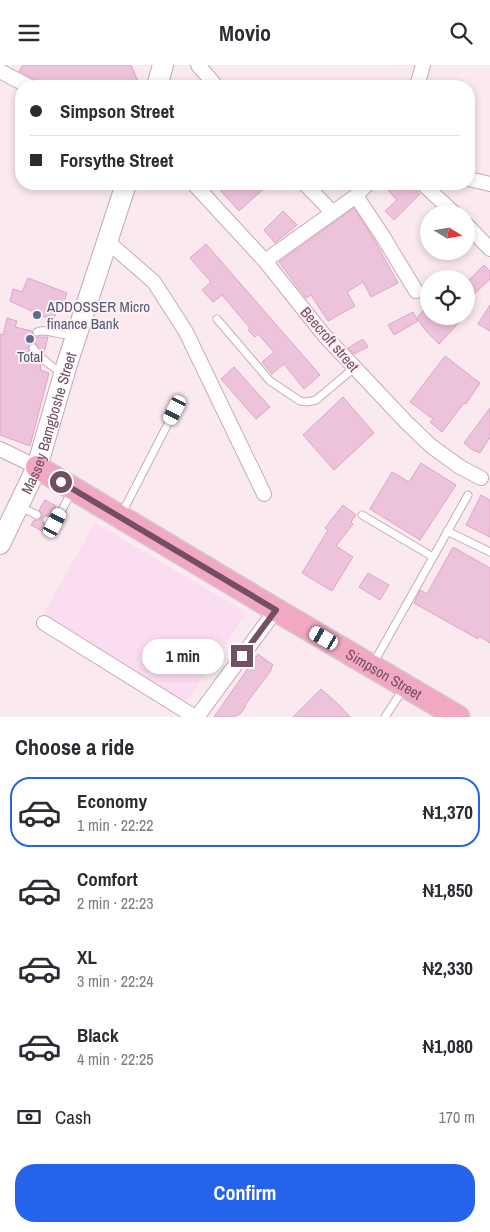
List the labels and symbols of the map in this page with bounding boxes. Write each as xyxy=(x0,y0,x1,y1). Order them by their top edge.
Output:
north arrow xyxy=(420,205,475,260)
place label: ADDOSSER Micro finance Bank xyxy=(46,296,150,334)
street label: Beecroft street xyxy=(296,302,365,377)
marker: ADDOSSER Micro finance Bank xyxy=(31,309,43,321)
marker: Total xyxy=(24,333,36,345)
place label: Total xyxy=(17,346,43,367)
street label: Massey Bamgboshe Street xyxy=(15,349,81,497)
car xyxy=(161,393,188,427)
route start xyxy=(50,471,72,493)
car xyxy=(41,506,68,540)
car xyxy=(307,624,340,652)
callout: 1 min xyxy=(142,639,224,673)
street label: Simpson Street xyxy=(342,643,427,704)
route end xyxy=(231,645,253,667)

